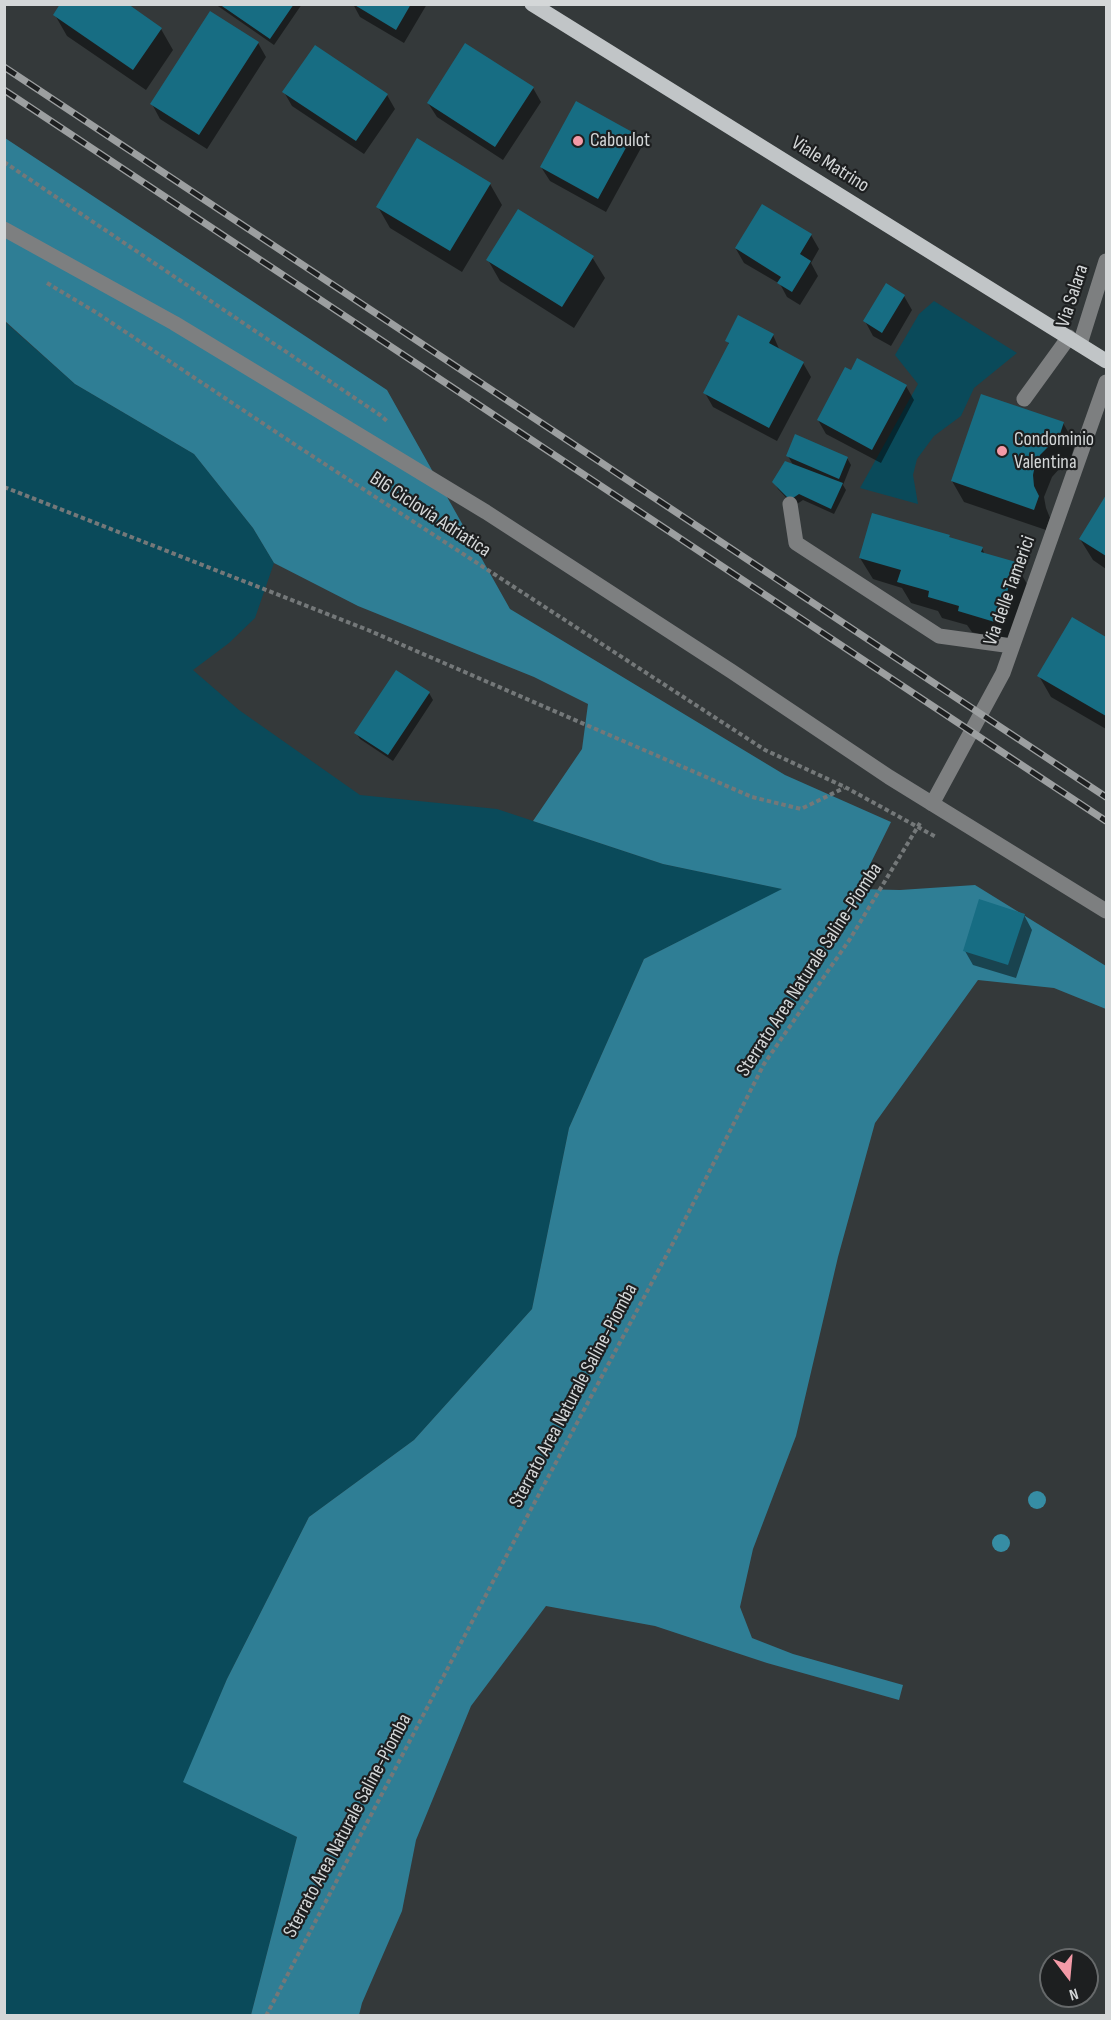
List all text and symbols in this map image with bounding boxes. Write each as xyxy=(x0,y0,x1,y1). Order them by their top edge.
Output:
place label: Caboulot xyxy=(590,129,650,153)
street label: Viale Matrino xyxy=(787,132,873,198)
marker: Caboulot xyxy=(571,134,585,148)
street label: Via Salara xyxy=(1052,262,1094,330)
place label: Condominio Valentina xyxy=(1014,428,1094,475)
marker: Condominio Valentina xyxy=(995,444,1009,458)
street label: BI6 Ciclovia Adriatica xyxy=(365,467,495,563)
street label: Via delle Tamerici xyxy=(979,533,1041,649)
street label: Sterrato Area Naturale Saline-Piomba xyxy=(732,859,888,1081)
street label: Sterrato Area Naturale Saline-Piomba xyxy=(505,1280,643,1512)
street label: Sterrato Area Naturale Saline-Piomba xyxy=(279,1710,417,1942)
north arrow xyxy=(1039,1948,1099,2008)
text: N xyxy=(1067,1984,1080,2004)

